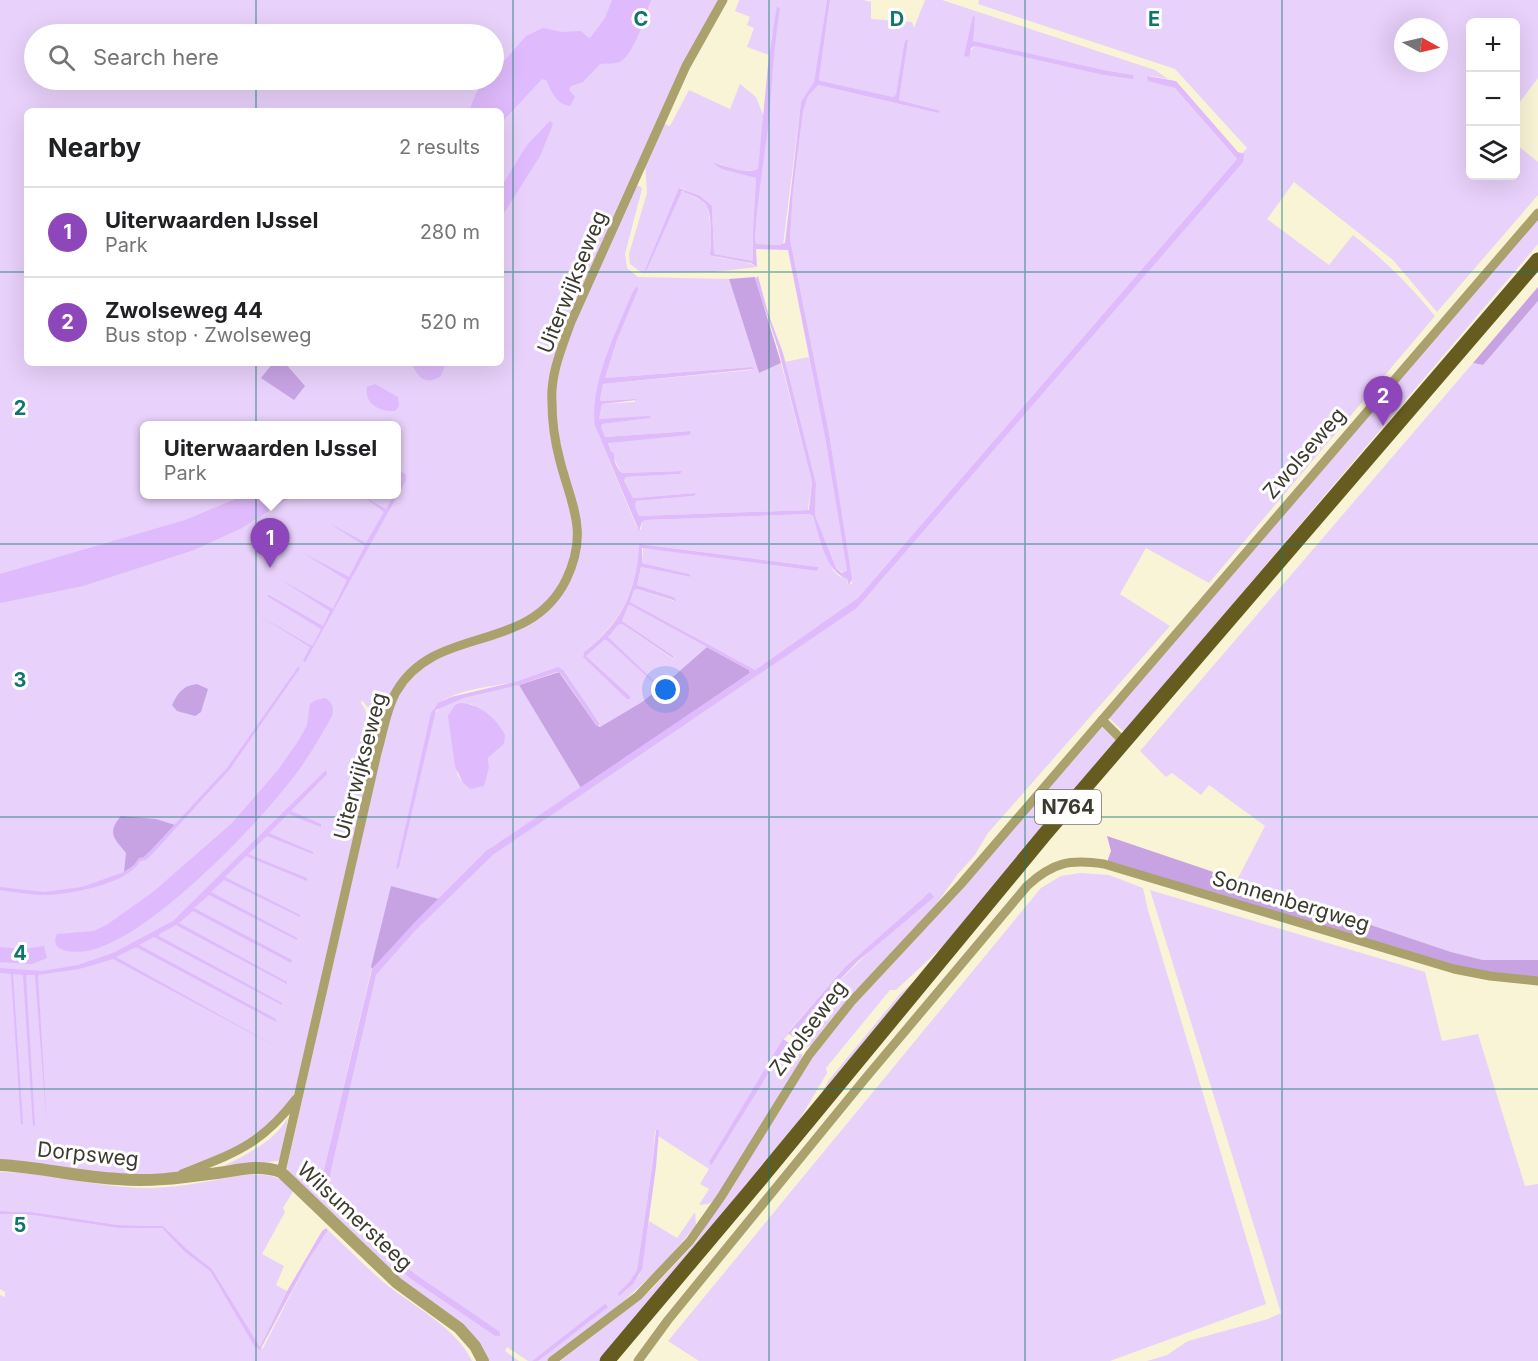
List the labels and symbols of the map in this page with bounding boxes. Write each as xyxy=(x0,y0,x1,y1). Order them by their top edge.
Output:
text: C xyxy=(634,7,648,31)
text: D xyxy=(890,7,904,31)
text: E xyxy=(1148,7,1160,31)
north arrow xyxy=(1394,18,1448,72)
street label: Uiterwijkseweg xyxy=(532,207,612,357)
pin: 2 xyxy=(1364,376,1402,426)
text: 2 xyxy=(14,396,26,420)
street label: Zwolseweg xyxy=(1258,402,1350,504)
pin: 1 xyxy=(250,518,290,568)
text: 3 xyxy=(14,668,26,692)
your location xyxy=(651,675,680,704)
street label: Uiterwijkseweg xyxy=(328,690,392,842)
road number: N764 xyxy=(1035,790,1101,824)
street label: Sonnenbergweg xyxy=(1209,865,1373,937)
text: 4 xyxy=(13,941,27,965)
street label: Zwolseweg xyxy=(764,976,852,1080)
street label: Dorpsweg xyxy=(36,1136,140,1172)
street label: Wilsumersteeg xyxy=(292,1156,418,1276)
text: 5 xyxy=(14,1213,26,1237)

